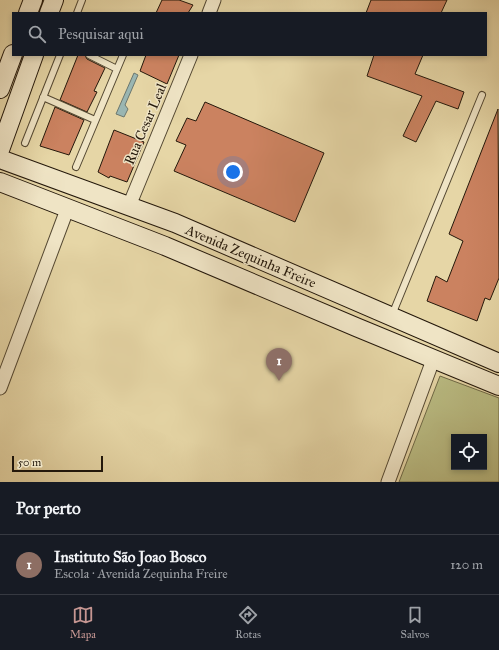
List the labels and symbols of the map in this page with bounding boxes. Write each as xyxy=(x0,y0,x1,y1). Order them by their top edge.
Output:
street label: Rua Cesar Leal xyxy=(121,81,170,167)
your location xyxy=(223,162,243,182)
street label: Avenida Zequinha Freire xyxy=(182,221,319,293)
pin: 1 xyxy=(266,348,292,381)
scale bar xyxy=(12,454,103,473)

